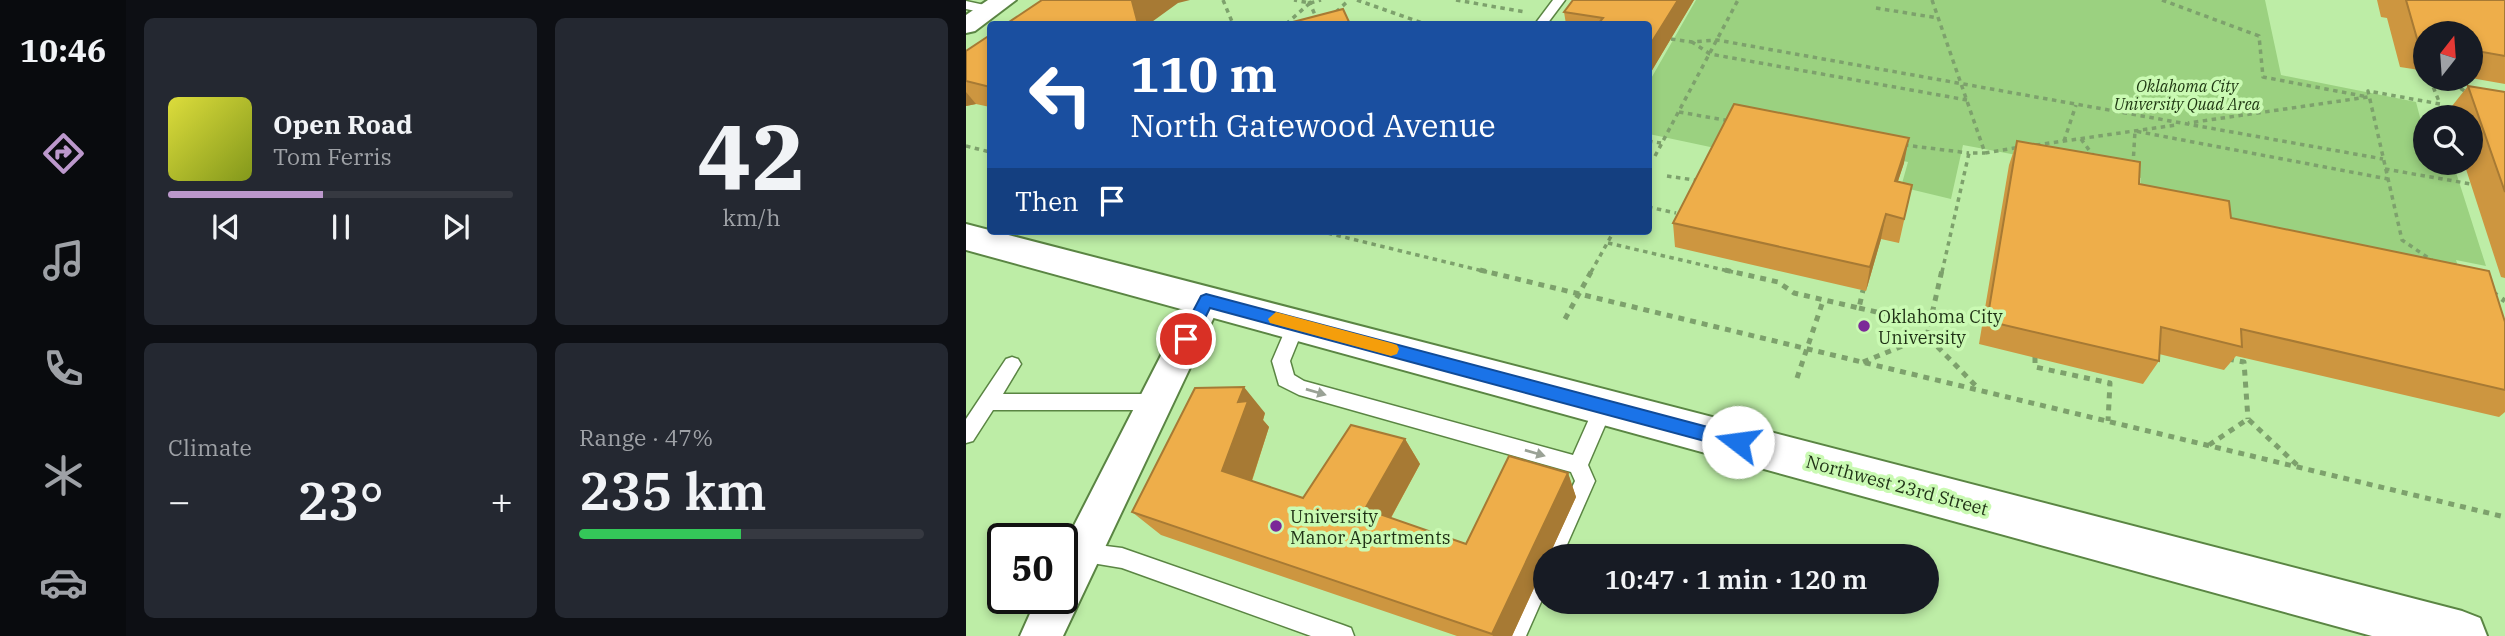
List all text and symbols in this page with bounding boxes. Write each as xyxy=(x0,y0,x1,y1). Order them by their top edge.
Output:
north arrow xyxy=(2413,21,2483,91)
map controls xyxy=(2413,21,2483,175)
text: 10:46 xyxy=(20,29,106,71)
text: 110 m xyxy=(1130,42,1277,105)
icon: left xyxy=(1015,49,1106,140)
park label: Oklahoma City University Quad Area xyxy=(2114,76,2261,114)
text: 42 xyxy=(697,97,806,215)
text: North Gatewood Avenue xyxy=(1130,104,1496,146)
button: search xyxy=(2413,105,2483,175)
text: Open Road xyxy=(273,107,412,141)
icon: directions xyxy=(39,129,88,178)
text: Tom Ferris xyxy=(273,141,392,171)
icon: arrive xyxy=(1093,182,1131,220)
text: Then xyxy=(1015,184,1079,218)
text: km/h xyxy=(722,202,781,232)
icon: previous xyxy=(207,208,245,246)
icon: pause xyxy=(322,208,360,246)
icon: next xyxy=(437,208,475,246)
icon: music xyxy=(39,236,88,285)
place label: Oklahoma City University xyxy=(1878,305,2003,349)
pin xyxy=(1156,309,1216,369)
marker: Oklahoma City University xyxy=(1856,318,1872,334)
icon: arrive xyxy=(1167,320,1205,358)
icon: phone xyxy=(39,344,88,393)
one-way arrow xyxy=(1305,387,1327,398)
position arrow xyxy=(1701,405,1775,479)
text: Range · 47% xyxy=(579,422,713,452)
text: Climate xyxy=(168,432,252,462)
one-way arrow xyxy=(1525,449,1546,459)
street label: Northwest 23rd Street xyxy=(1803,450,1991,520)
icon: climate xyxy=(39,451,88,500)
text: 235 km xyxy=(579,457,767,524)
text: 23° xyxy=(297,467,384,534)
text: − xyxy=(168,476,191,525)
text: + xyxy=(490,476,513,525)
place label: University Manor Apartments xyxy=(1290,505,1451,549)
marker: University Manor Apartments xyxy=(1268,518,1284,534)
speed limit sign: 50 xyxy=(987,523,1078,614)
icon: car xyxy=(39,558,88,607)
text: 10:47 · 1 min · 120 m xyxy=(1605,562,1867,596)

